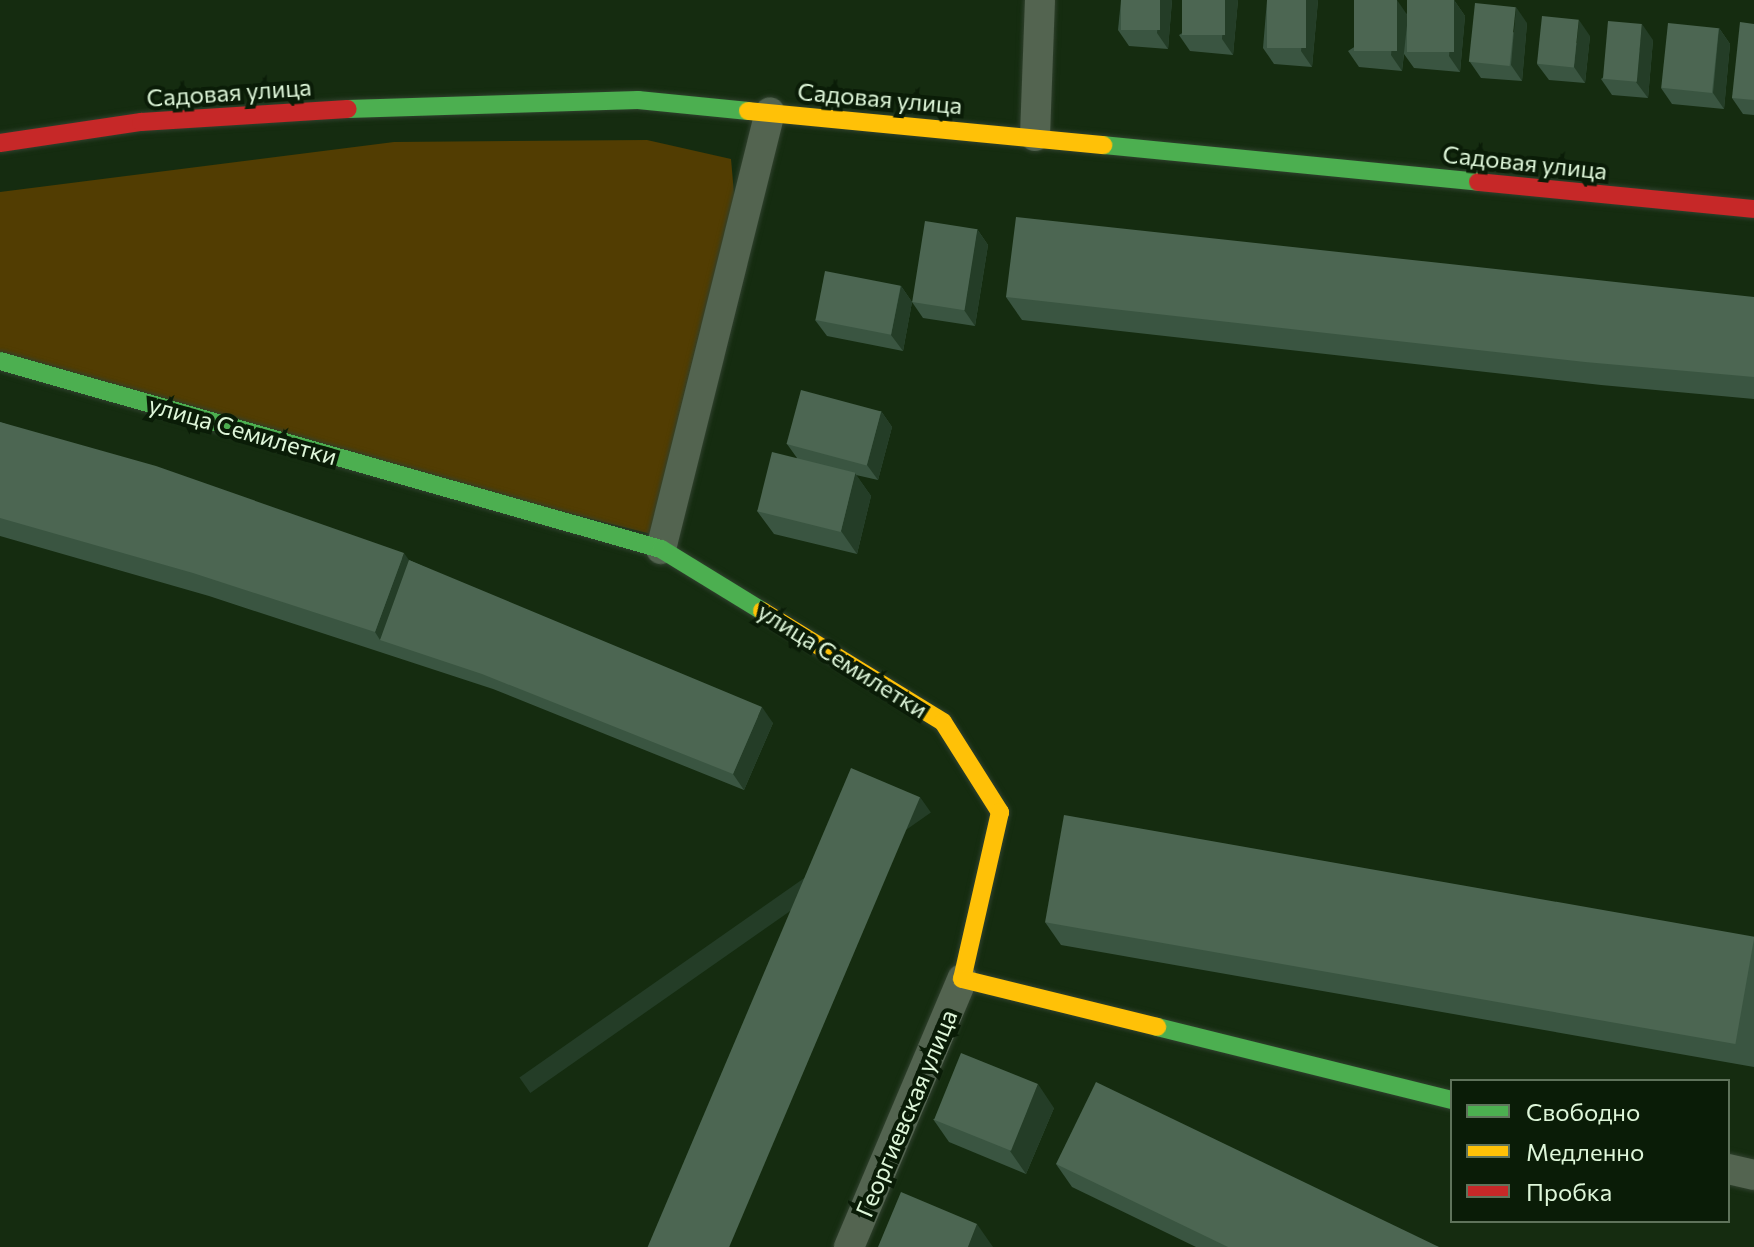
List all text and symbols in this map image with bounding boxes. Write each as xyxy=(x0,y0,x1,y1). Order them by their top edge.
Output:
street label: Садовая улица xyxy=(146,72,312,112)
street label: Садовая улица xyxy=(796,76,964,120)
street label: Садовая улица xyxy=(1441,139,1609,185)
street label: улица Семилетки xyxy=(145,389,341,471)
street label: улица Семилетки xyxy=(753,596,933,724)
street label: Георгиевская улица xyxy=(849,1005,963,1221)
legend xyxy=(1450,1079,1730,1223)
text: Свободно xyxy=(1526,1097,1640,1126)
text: Медленно xyxy=(1526,1137,1644,1166)
text: Пробка xyxy=(1526,1177,1612,1206)

